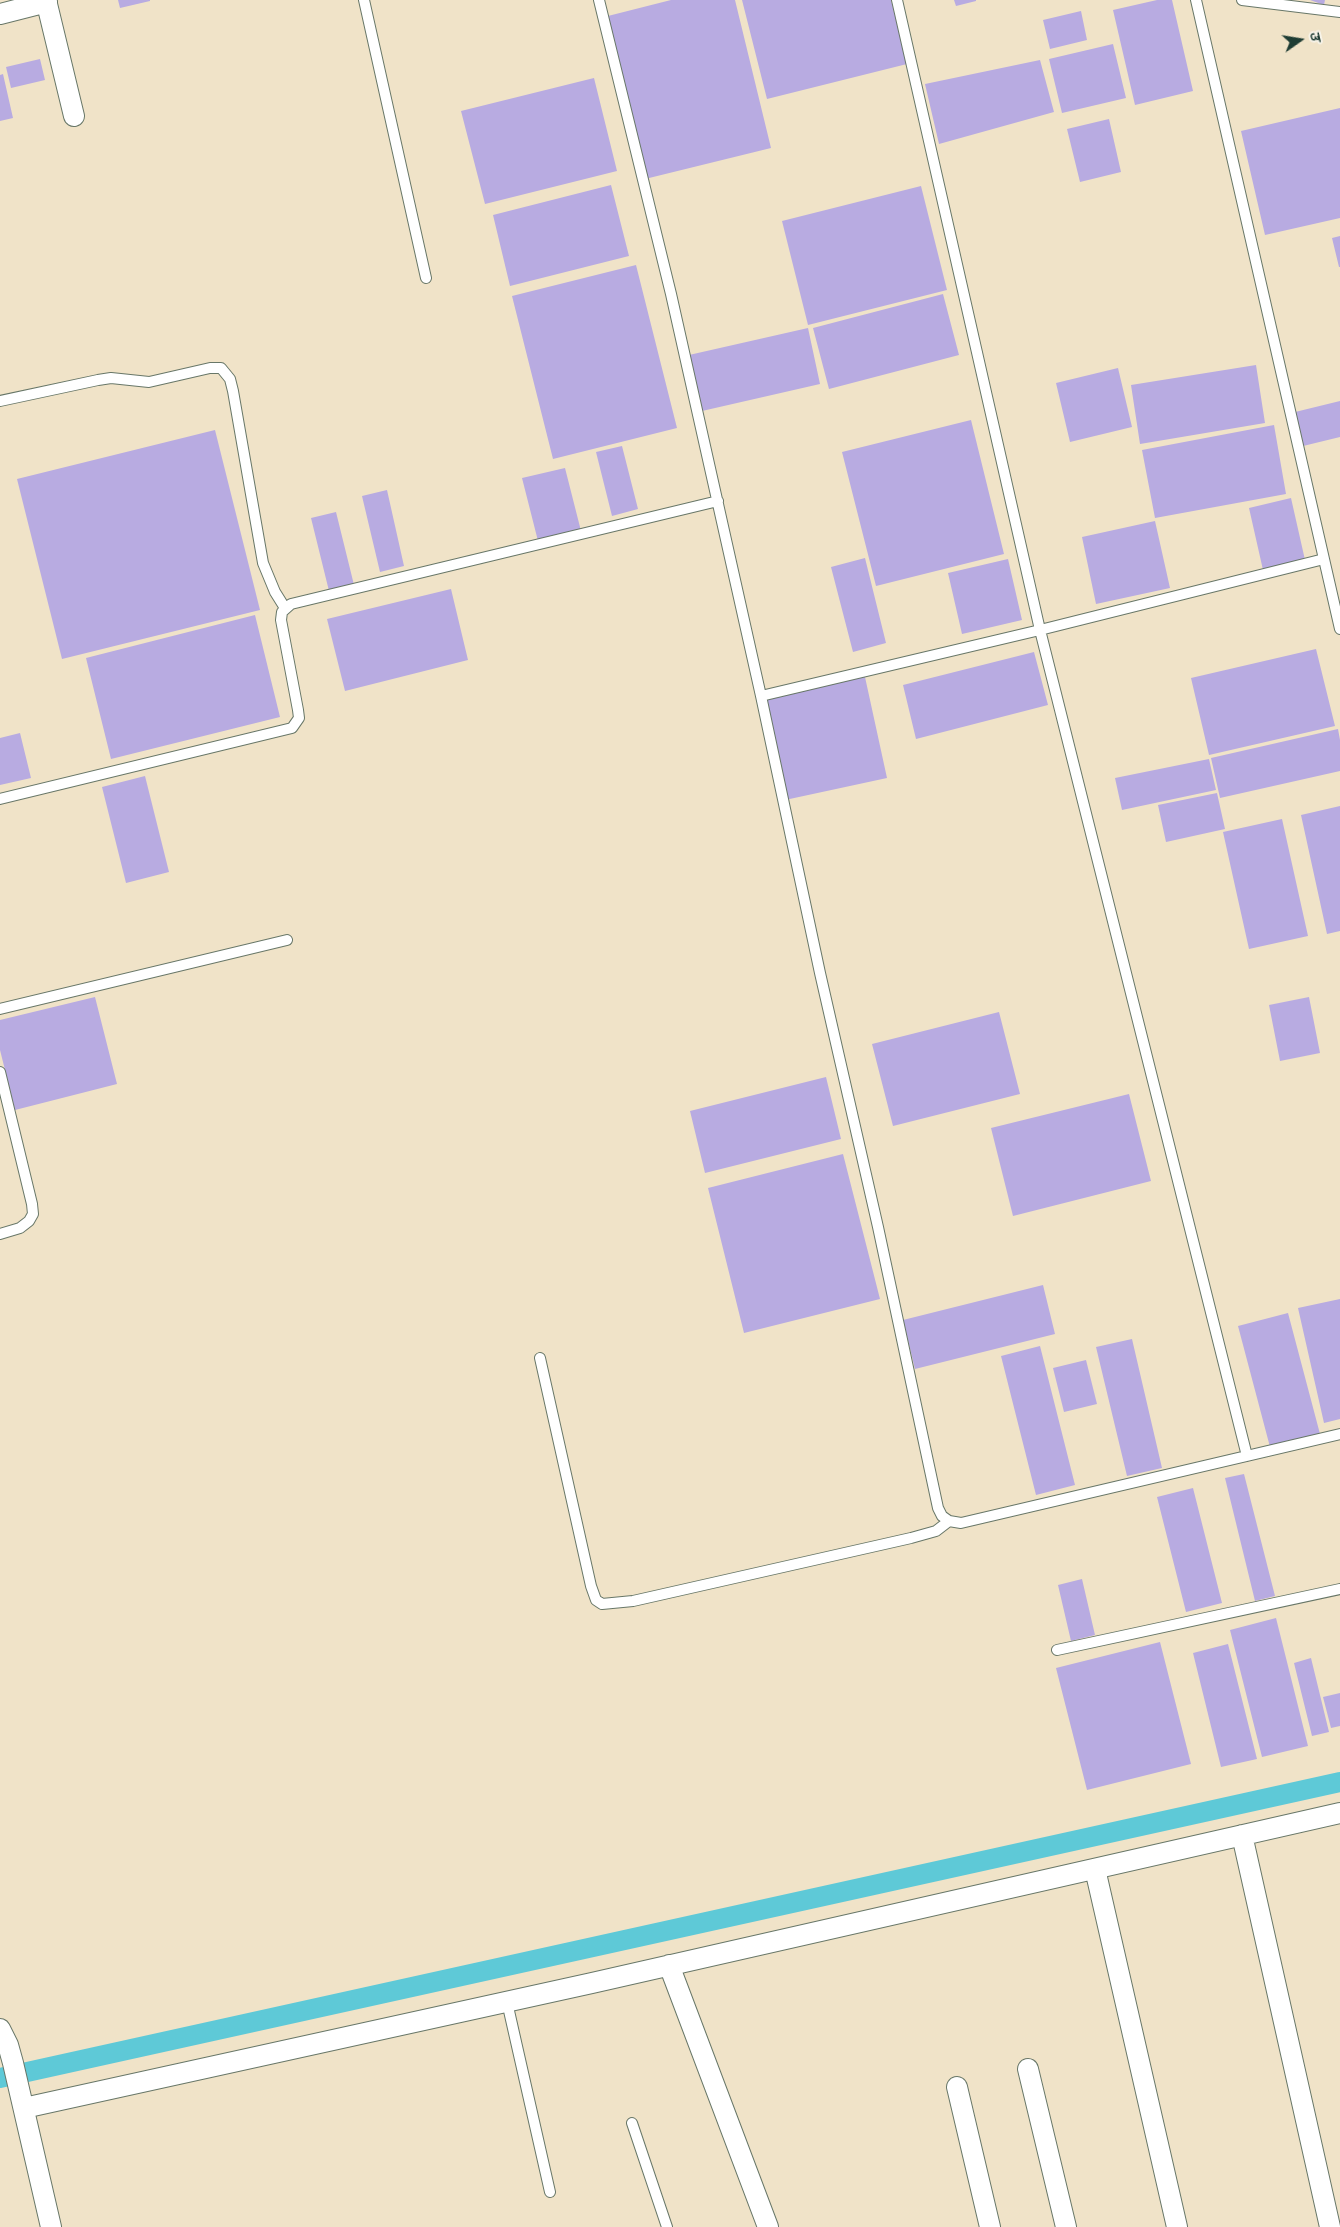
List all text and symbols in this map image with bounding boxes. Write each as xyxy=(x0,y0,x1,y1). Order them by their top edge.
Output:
north arrow xyxy=(1275,15,1325,65)
text: उ xyxy=(1303,30,1326,43)

